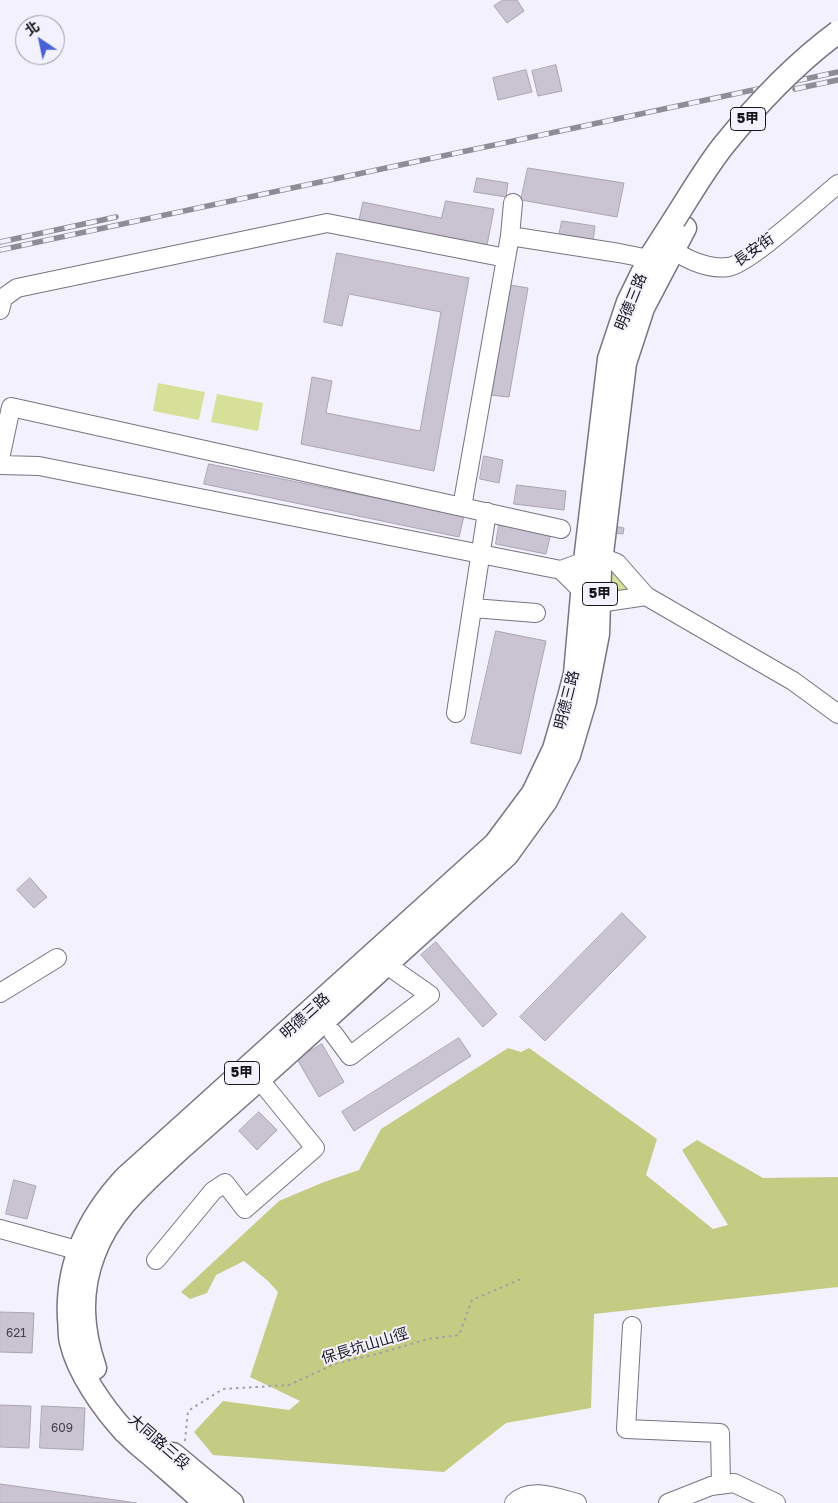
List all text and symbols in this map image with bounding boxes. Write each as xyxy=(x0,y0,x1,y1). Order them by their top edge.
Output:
north arrow xyxy=(15,15,65,65)
text: 北 xyxy=(21,17,42,39)
road number: 5甲 xyxy=(730,108,766,130)
street label: 長安街 xyxy=(730,230,778,270)
street label: 明德三路 xyxy=(611,271,651,333)
road number: 5甲 xyxy=(582,582,618,606)
street label: 明德三路 xyxy=(551,669,583,731)
street label: 明德三路 xyxy=(277,989,333,1043)
road number: 5甲 xyxy=(224,1062,260,1084)
street label: 保長坑山山徑 xyxy=(319,1324,411,1368)
house number: 621 xyxy=(6,1326,26,1340)
street label: 大同路三段 xyxy=(125,1411,193,1473)
house number: 609 xyxy=(51,1421,73,1435)

